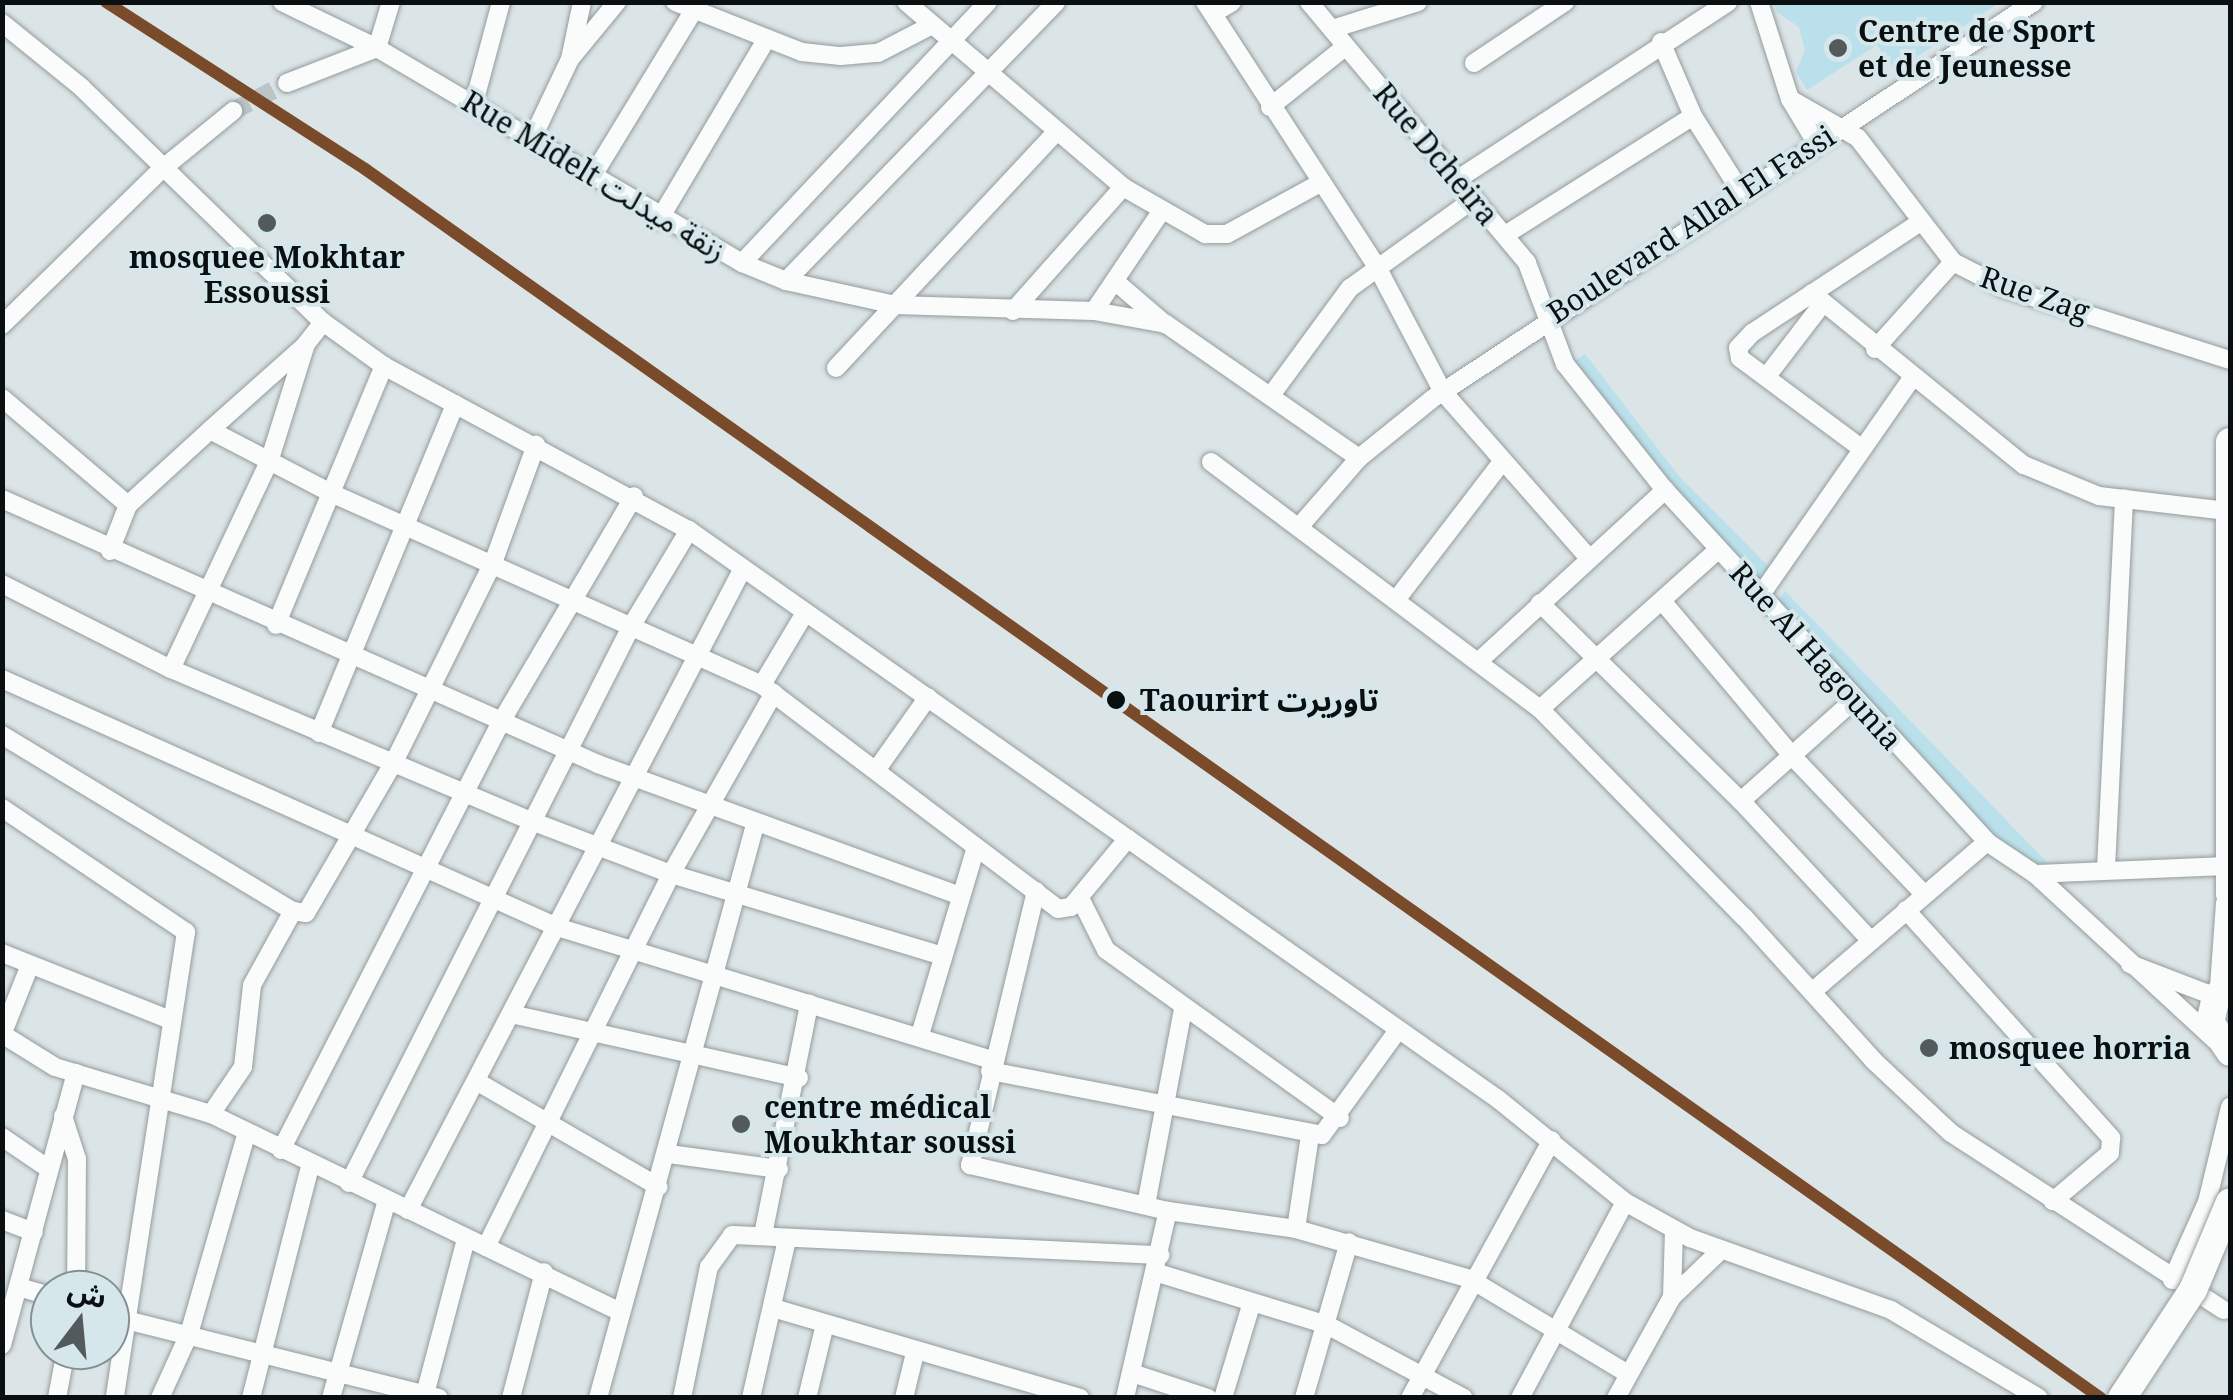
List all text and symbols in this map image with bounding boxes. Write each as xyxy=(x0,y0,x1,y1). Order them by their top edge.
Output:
place label: Centre de Sport et de Jeunesse xyxy=(1858,13,2095,84)
marker: Centre de Sport et de Jeunesse xyxy=(1827,37,1849,59)
street label: Rue Dcheira xyxy=(1366,76,1506,232)
street label: Rue Midelt زنقة ميدلت xyxy=(456,83,732,269)
street label: Boulevard Allal El Fassi xyxy=(1541,118,1841,330)
marker: mosquee Mokhtar Essoussi xyxy=(256,212,278,234)
place label: mosquee Mokhtar Essoussi xyxy=(129,239,405,310)
street label: Rue Zag xyxy=(1976,259,2094,329)
street label: Rue Al Hagounia xyxy=(1722,555,1910,757)
place label: Taourirt تاوريرت xyxy=(1140,682,1379,718)
marker: Taourirt تاوريرت xyxy=(1101,685,1131,715)
place label: mosquee horria xyxy=(1949,1030,2191,1066)
marker: mosquee horria xyxy=(1918,1037,1940,1059)
place label: centre médical Moukhtar soussi xyxy=(764,1089,1016,1160)
marker: centre médical Moukhtar soussi xyxy=(728,1111,754,1137)
north arrow xyxy=(30,1270,130,1370)
text: ش xyxy=(64,1270,111,1317)

